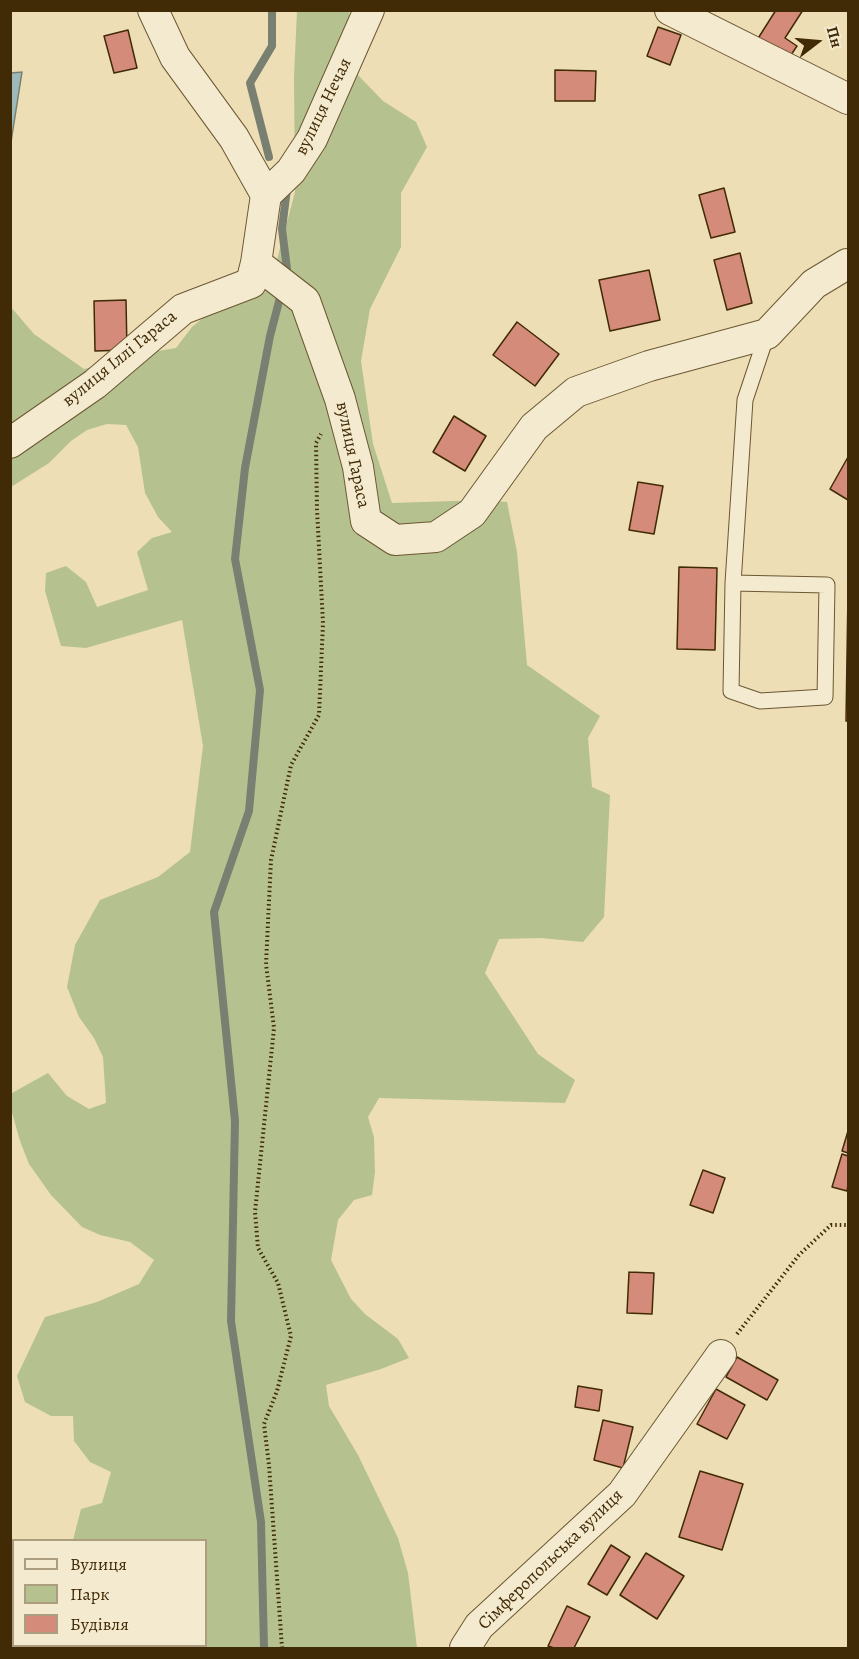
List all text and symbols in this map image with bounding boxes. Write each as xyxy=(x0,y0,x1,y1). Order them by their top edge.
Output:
north arrow xyxy=(787,12,847,72)
text: Пн xyxy=(821,24,848,50)
street label: вулиця Нечая xyxy=(291,55,357,159)
street label: вулиця Іллі Гараса xyxy=(58,306,182,412)
street label: вулиця Гараса xyxy=(330,400,374,510)
street label: Сімферопольська вулиця xyxy=(474,1485,628,1635)
legend xyxy=(12,1539,207,1647)
text: Вулиця xyxy=(70,1552,127,1576)
text: Парк xyxy=(70,1582,110,1606)
text: Будівля xyxy=(70,1612,129,1636)

